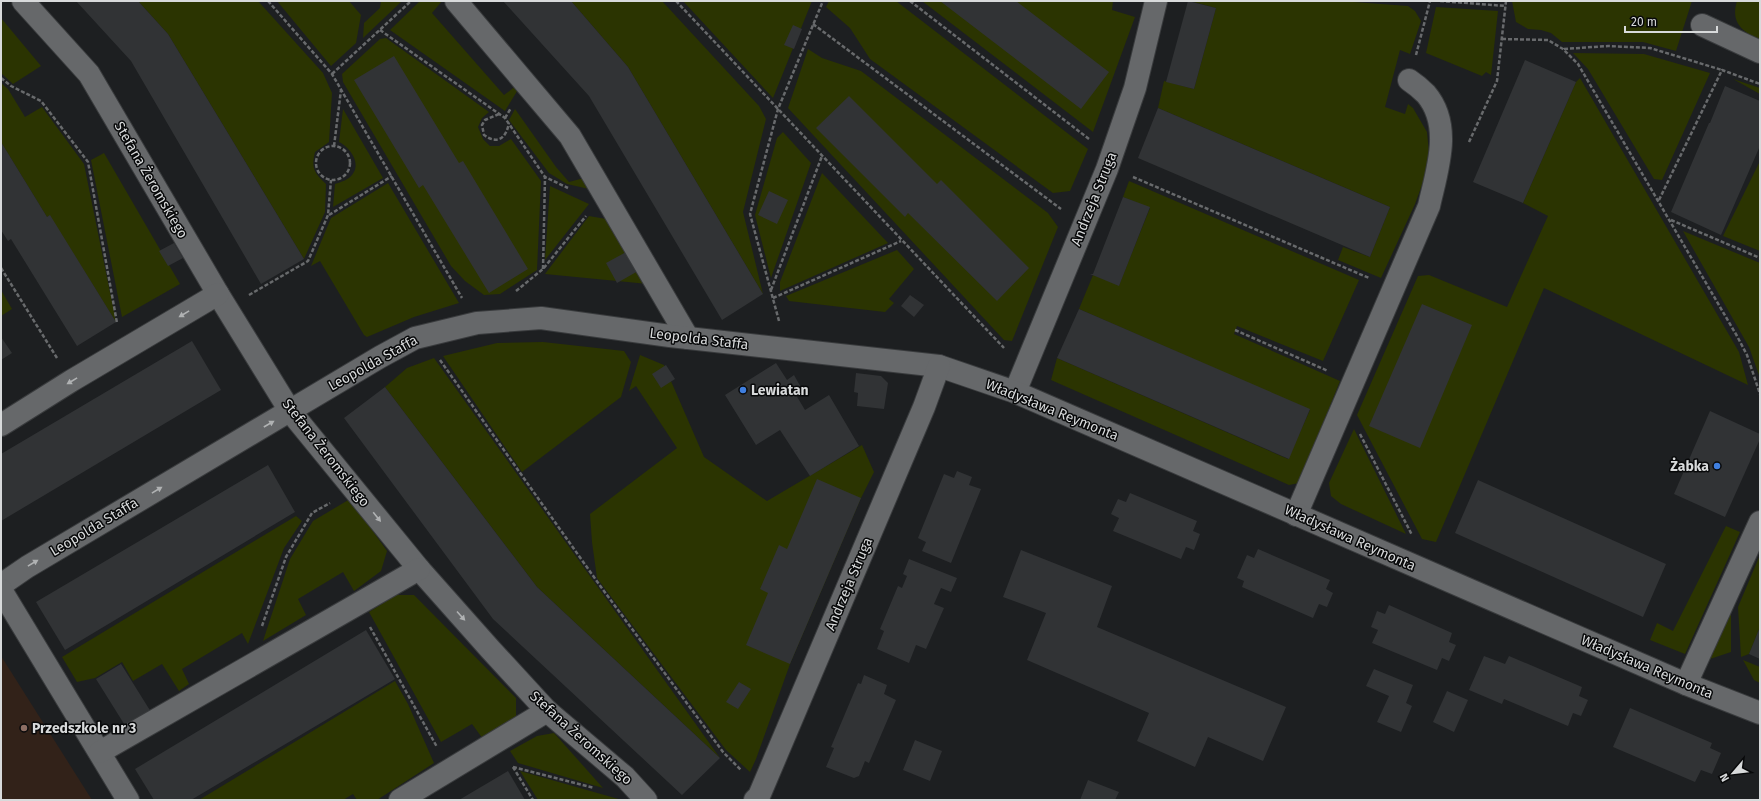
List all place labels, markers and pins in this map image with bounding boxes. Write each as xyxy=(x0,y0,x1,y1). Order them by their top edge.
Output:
place label: Lewiatan xyxy=(751,382,809,399)
marker: Lewiatan xyxy=(738,385,748,395)
place label: Żabka xyxy=(1670,457,1709,475)
marker: Żabka xyxy=(1712,461,1722,471)
place label: Przedszkole nr 3 xyxy=(32,720,136,737)
marker: Przedszkole nr 3 xyxy=(19,723,29,733)

